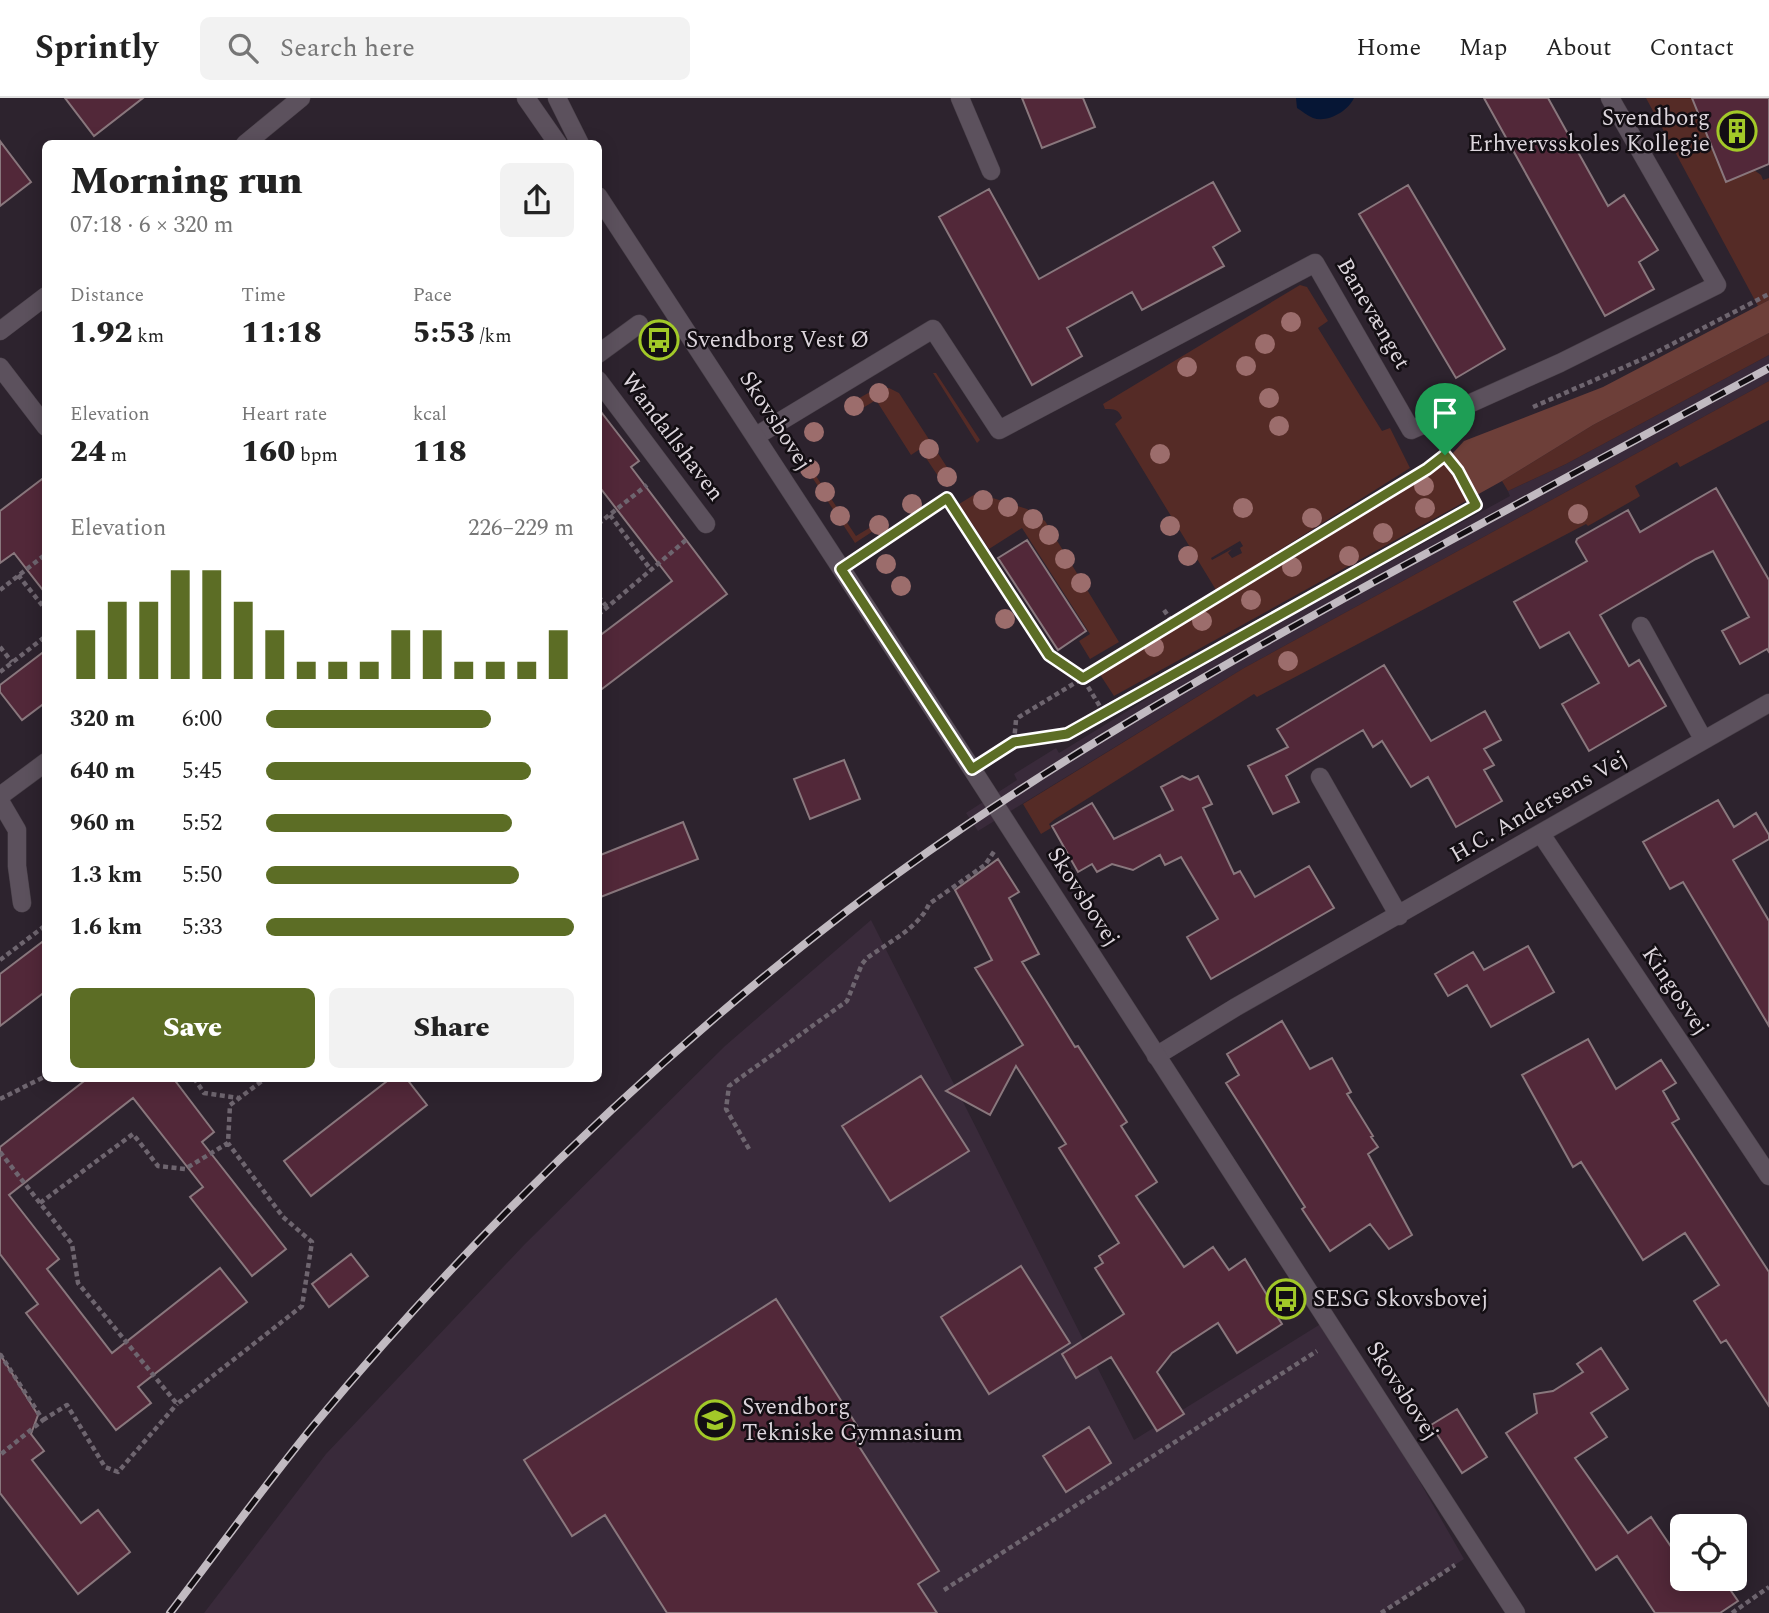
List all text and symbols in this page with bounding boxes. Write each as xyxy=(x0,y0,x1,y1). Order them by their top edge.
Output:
search box xyxy=(200,17,690,80)
text: Sprintly xyxy=(35,23,158,73)
text: Search here xyxy=(280,28,415,68)
icon: search xyxy=(224,29,262,67)
text: Home xyxy=(1356,30,1421,66)
text: Map xyxy=(1459,30,1507,66)
text: About xyxy=(1545,30,1611,66)
text: Contact xyxy=(1649,30,1734,66)
place label: Svendborg Erhvervsskoles Kollegie xyxy=(1468,101,1710,162)
building icon: Svendborg Erhvervsskoles Kollegie xyxy=(1716,110,1758,152)
text: Morning run xyxy=(70,153,303,211)
button: share xyxy=(500,163,574,237)
text: 07:18 · 6 × 320 m xyxy=(70,208,234,243)
street label: Banevænget xyxy=(1327,252,1419,376)
text: Distance xyxy=(70,281,144,310)
text: Time xyxy=(241,281,286,310)
text: Pace xyxy=(413,281,452,310)
text: 1.92 xyxy=(70,310,132,356)
text: 11:18 xyxy=(241,310,322,356)
text: 5:53 xyxy=(413,310,475,356)
bus stop icon: Svendborg Vest Ø xyxy=(638,319,680,361)
text: km xyxy=(132,322,164,351)
text: /km xyxy=(475,322,512,351)
place label: Svendborg Vest Ø xyxy=(686,323,869,358)
street label: Skovsbovej xyxy=(730,364,820,478)
street label: Wandallshaven xyxy=(612,365,732,509)
pin xyxy=(1415,383,1475,455)
icon: arrive xyxy=(1426,394,1464,432)
text: Elevation xyxy=(70,400,150,429)
text: Heart rate xyxy=(241,400,327,429)
text: kcal xyxy=(413,400,447,429)
text: 24 xyxy=(70,429,106,475)
text: 160 xyxy=(241,429,295,475)
text: 118 xyxy=(413,429,467,475)
text: m xyxy=(106,441,127,470)
text: bpm xyxy=(295,441,338,470)
text: Elevation xyxy=(70,511,166,546)
text: 226–229 m xyxy=(468,511,574,546)
text: 320 m xyxy=(70,702,135,737)
text: 6:00 xyxy=(182,702,222,737)
street label: H.C. Andersens Vej xyxy=(1444,742,1634,872)
text: 640 m xyxy=(70,754,135,789)
text: 5:45 xyxy=(182,754,222,789)
text: 960 m xyxy=(70,806,135,841)
text: 5:52 xyxy=(182,806,222,841)
street label: Skovsbovej xyxy=(1038,840,1128,954)
text: 1.3 km xyxy=(70,858,142,893)
text: 5:50 xyxy=(182,858,222,893)
text: 1.6 km xyxy=(70,910,142,945)
text: 5:33 xyxy=(182,910,222,945)
street label: Kingosvej xyxy=(1632,939,1718,1043)
button: Save xyxy=(70,988,315,1068)
button: Share xyxy=(329,988,574,1068)
bus stop icon: SESG Skovsbovej xyxy=(1265,1278,1307,1320)
place label: SESG Skovsbovej xyxy=(1313,1282,1488,1317)
street label: Skovsbovej xyxy=(1357,1334,1447,1448)
place label: Svendborg Tekniske Gymnasium xyxy=(742,1390,963,1451)
school or university icon: Svendborg Tekniske Gymnasium xyxy=(694,1399,736,1441)
map controls xyxy=(1670,1514,1747,1591)
button: locate xyxy=(1670,1514,1747,1591)

